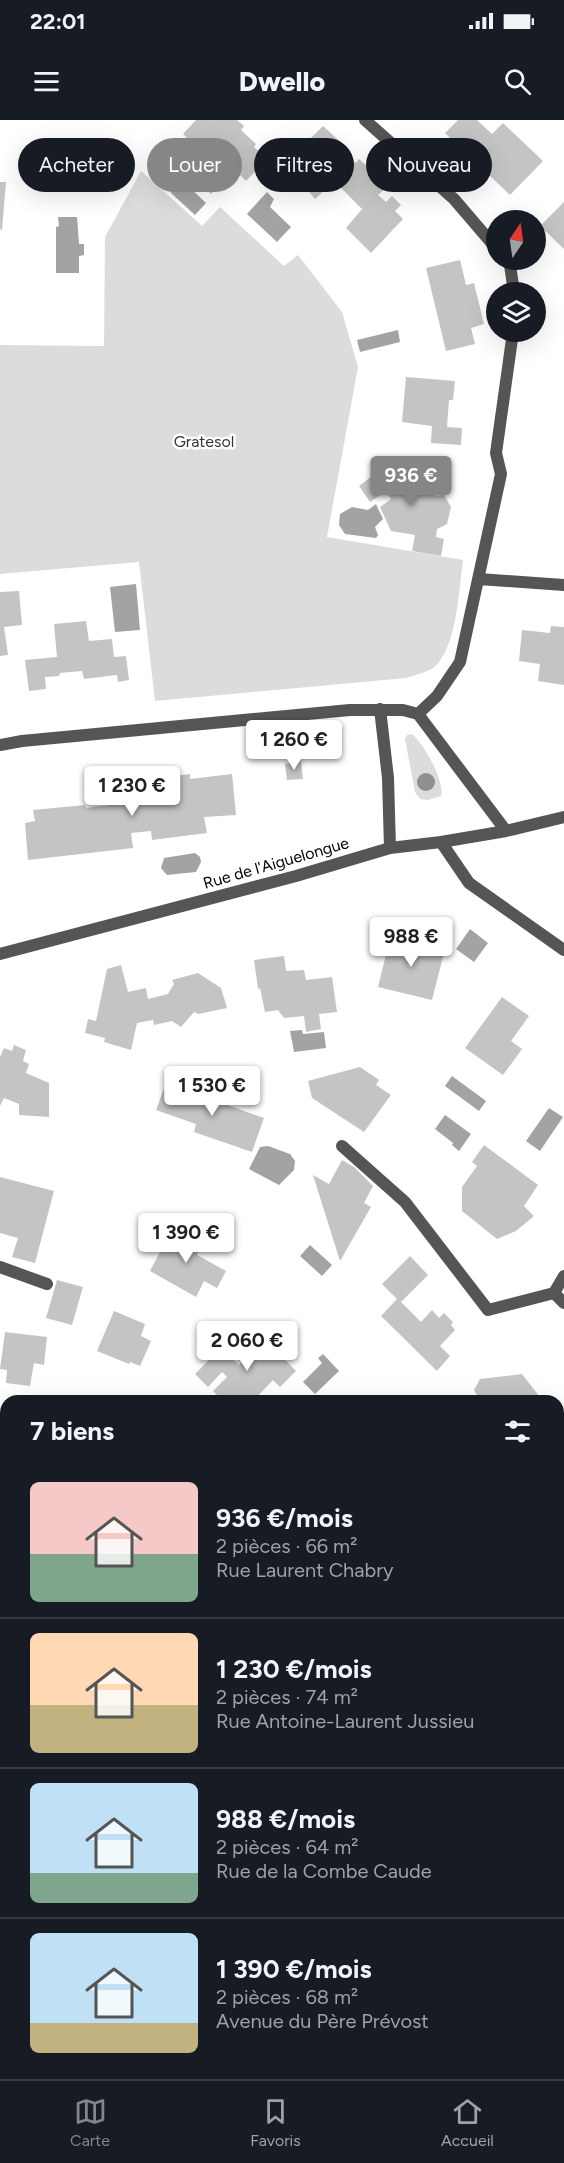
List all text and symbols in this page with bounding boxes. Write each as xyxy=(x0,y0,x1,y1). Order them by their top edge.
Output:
text: 22:01 xyxy=(30,8,86,35)
icon: menu xyxy=(30,65,63,98)
text: Dwello xyxy=(239,65,325,98)
icon: search xyxy=(501,65,534,98)
chip: Acheter xyxy=(18,138,135,192)
chip: Louer xyxy=(147,138,242,192)
chip: Filtres xyxy=(254,138,354,192)
chip: Nouveau xyxy=(366,138,492,192)
north arrow xyxy=(486,210,546,270)
map controls xyxy=(486,210,546,342)
button: layers xyxy=(486,282,546,342)
park label: Gratesol xyxy=(174,432,234,451)
pin: 936 € xyxy=(369,456,453,507)
text: 936 € xyxy=(385,463,437,487)
pin: 1 260 € xyxy=(239,720,349,771)
text: 1 260 € xyxy=(260,727,328,751)
pin: 1 230 € xyxy=(77,766,187,817)
text: 1 230 € xyxy=(98,773,166,797)
street label: Rue de l'Aiguelongue xyxy=(201,833,351,893)
pin: 988 € xyxy=(369,917,453,968)
text: 988 € xyxy=(384,924,438,948)
pin: 1 530 € xyxy=(157,1066,267,1117)
text: 1 530 € xyxy=(178,1073,246,1097)
pin: 1 390 € xyxy=(131,1213,241,1264)
text: 1 390 € xyxy=(152,1220,220,1244)
pin: 2 060 € xyxy=(192,1321,302,1372)
text: 2 060 € xyxy=(211,1328,283,1352)
text: 7 biens xyxy=(30,1415,114,1447)
icon: filters xyxy=(501,1415,534,1448)
text: 936 €/mois xyxy=(216,1502,353,1534)
icon: home xyxy=(78,1506,150,1578)
text: 2 pièces · 66 m² xyxy=(216,1534,357,1558)
text: Rue Laurent Chabry xyxy=(216,1558,393,1582)
text: 1 230 €/mois xyxy=(216,1653,372,1685)
icon: home xyxy=(78,1657,150,1729)
text: 2 pièces · 74 m² xyxy=(216,1685,358,1709)
text: Rue Antoine-Laurent Jussieu xyxy=(216,1709,474,1733)
text: 988 €/mois xyxy=(216,1803,355,1835)
icon: home xyxy=(78,1807,150,1879)
text: 2 pièces · 64 m² xyxy=(216,1835,358,1859)
text: Rue de la Combe Caude xyxy=(216,1859,432,1883)
text: 1 390 €/mois xyxy=(216,1953,372,1985)
icon: home xyxy=(78,1957,150,2029)
text: 2 pièces · 68 m² xyxy=(216,1985,358,2009)
text: Avenue du Père Prévost xyxy=(216,2009,429,2033)
tab: Carte xyxy=(70,2095,110,2150)
tab: Favoris xyxy=(250,2095,301,2150)
tab: Accueil xyxy=(441,2095,494,2150)

